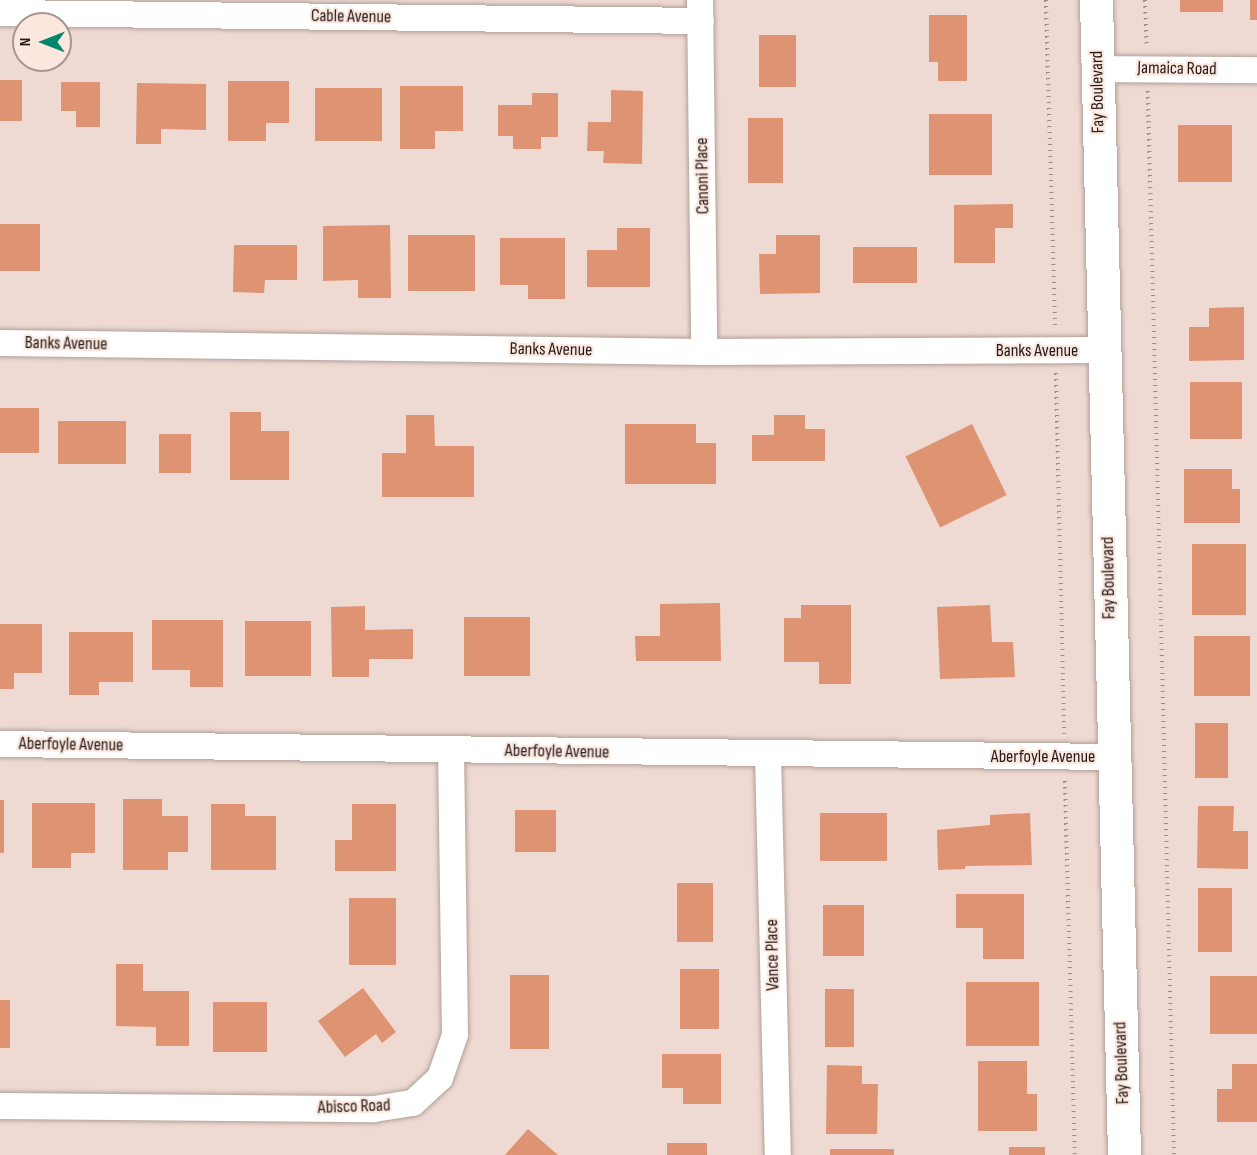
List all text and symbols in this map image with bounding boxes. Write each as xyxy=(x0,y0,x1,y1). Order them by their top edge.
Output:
street label: Cable Avenue xyxy=(311,6,391,28)
north arrow xyxy=(12,12,72,72)
text: N xyxy=(16,38,35,46)
street label: Fay Boulevard xyxy=(1086,51,1110,133)
street label: Jamaica Road xyxy=(1137,58,1217,80)
street label: Canoni Place xyxy=(692,137,714,215)
street label: Banks Avenue xyxy=(24,332,108,356)
street label: Banks Avenue xyxy=(509,338,593,362)
street label: Banks Avenue xyxy=(996,340,1078,362)
street label: Fay Boulevard xyxy=(1097,537,1121,619)
street label: Aberfoyle Avenue xyxy=(19,733,123,757)
street label: Aberfoyle Avenue xyxy=(505,740,609,764)
street label: Aberfoyle Avenue xyxy=(991,746,1095,768)
street label: Vance Place xyxy=(762,919,784,991)
street label: Fay Boulevard xyxy=(1110,1021,1134,1105)
street label: Abisco Road xyxy=(317,1095,391,1119)

